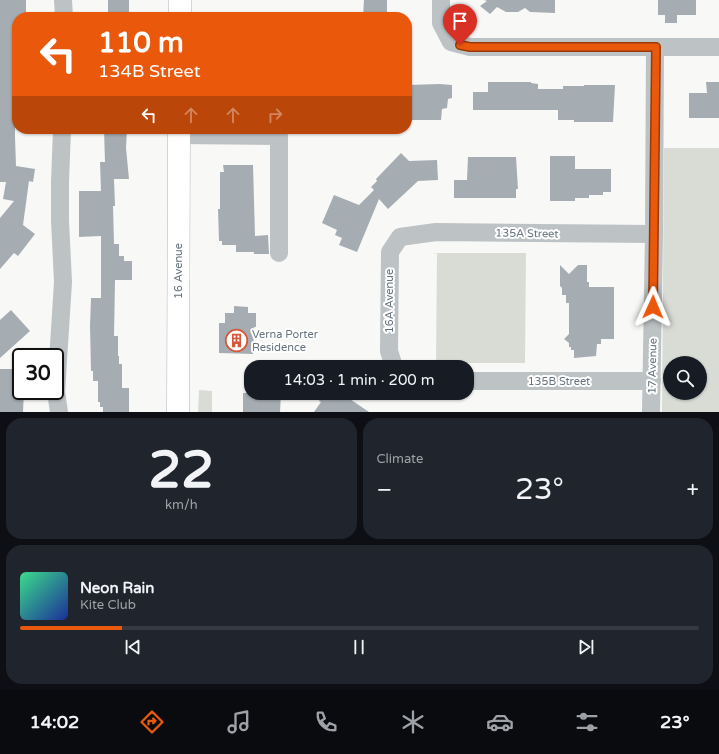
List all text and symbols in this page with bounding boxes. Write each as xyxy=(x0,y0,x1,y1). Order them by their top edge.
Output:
pin xyxy=(443,4,477,45)
icon: arrive xyxy=(449,10,471,32)
text: 110 m xyxy=(98,26,184,60)
icon: left xyxy=(32,28,84,80)
text: 134B Street xyxy=(98,60,201,82)
icon: left xyxy=(138,104,160,126)
icon: ahead xyxy=(180,104,202,126)
icon: ahead xyxy=(222,104,244,126)
icon: right xyxy=(264,104,286,126)
street label: 135A Street xyxy=(495,226,559,241)
street label: 16 Avenue xyxy=(172,243,185,299)
street label: 16A Avenue xyxy=(383,269,396,333)
position arrow xyxy=(632,286,674,328)
building icon: Verna Porter Residence xyxy=(223,327,249,353)
place label: Verna Porter Residence xyxy=(252,328,319,354)
street label: 17 Avenue xyxy=(646,338,659,394)
speed limit sign: 30 xyxy=(12,348,64,400)
map controls xyxy=(663,356,707,400)
button: search xyxy=(663,356,707,400)
text: 14:03 · 1 min · 200 m xyxy=(284,371,434,389)
street label: 135B Street xyxy=(528,375,590,388)
text: 22 xyxy=(149,439,214,502)
text: Climate xyxy=(377,451,423,467)
text: 23° xyxy=(515,471,564,508)
text: − xyxy=(377,477,392,503)
text: + xyxy=(687,477,699,503)
text: km/h xyxy=(165,497,198,513)
text: Neon Rain xyxy=(80,579,154,597)
text: Kite Club xyxy=(80,597,136,613)
icon: previous xyxy=(122,636,144,658)
icon: pause xyxy=(348,636,370,658)
icon: next xyxy=(575,636,597,658)
icon: directions xyxy=(138,708,166,736)
icon: music xyxy=(225,708,253,736)
icon: phone xyxy=(312,708,340,736)
icon: climate xyxy=(399,708,427,736)
icon: car xyxy=(486,708,514,736)
icon: filters xyxy=(573,708,601,736)
text: 14:02 xyxy=(29,711,79,733)
text: 23° xyxy=(660,711,689,733)

